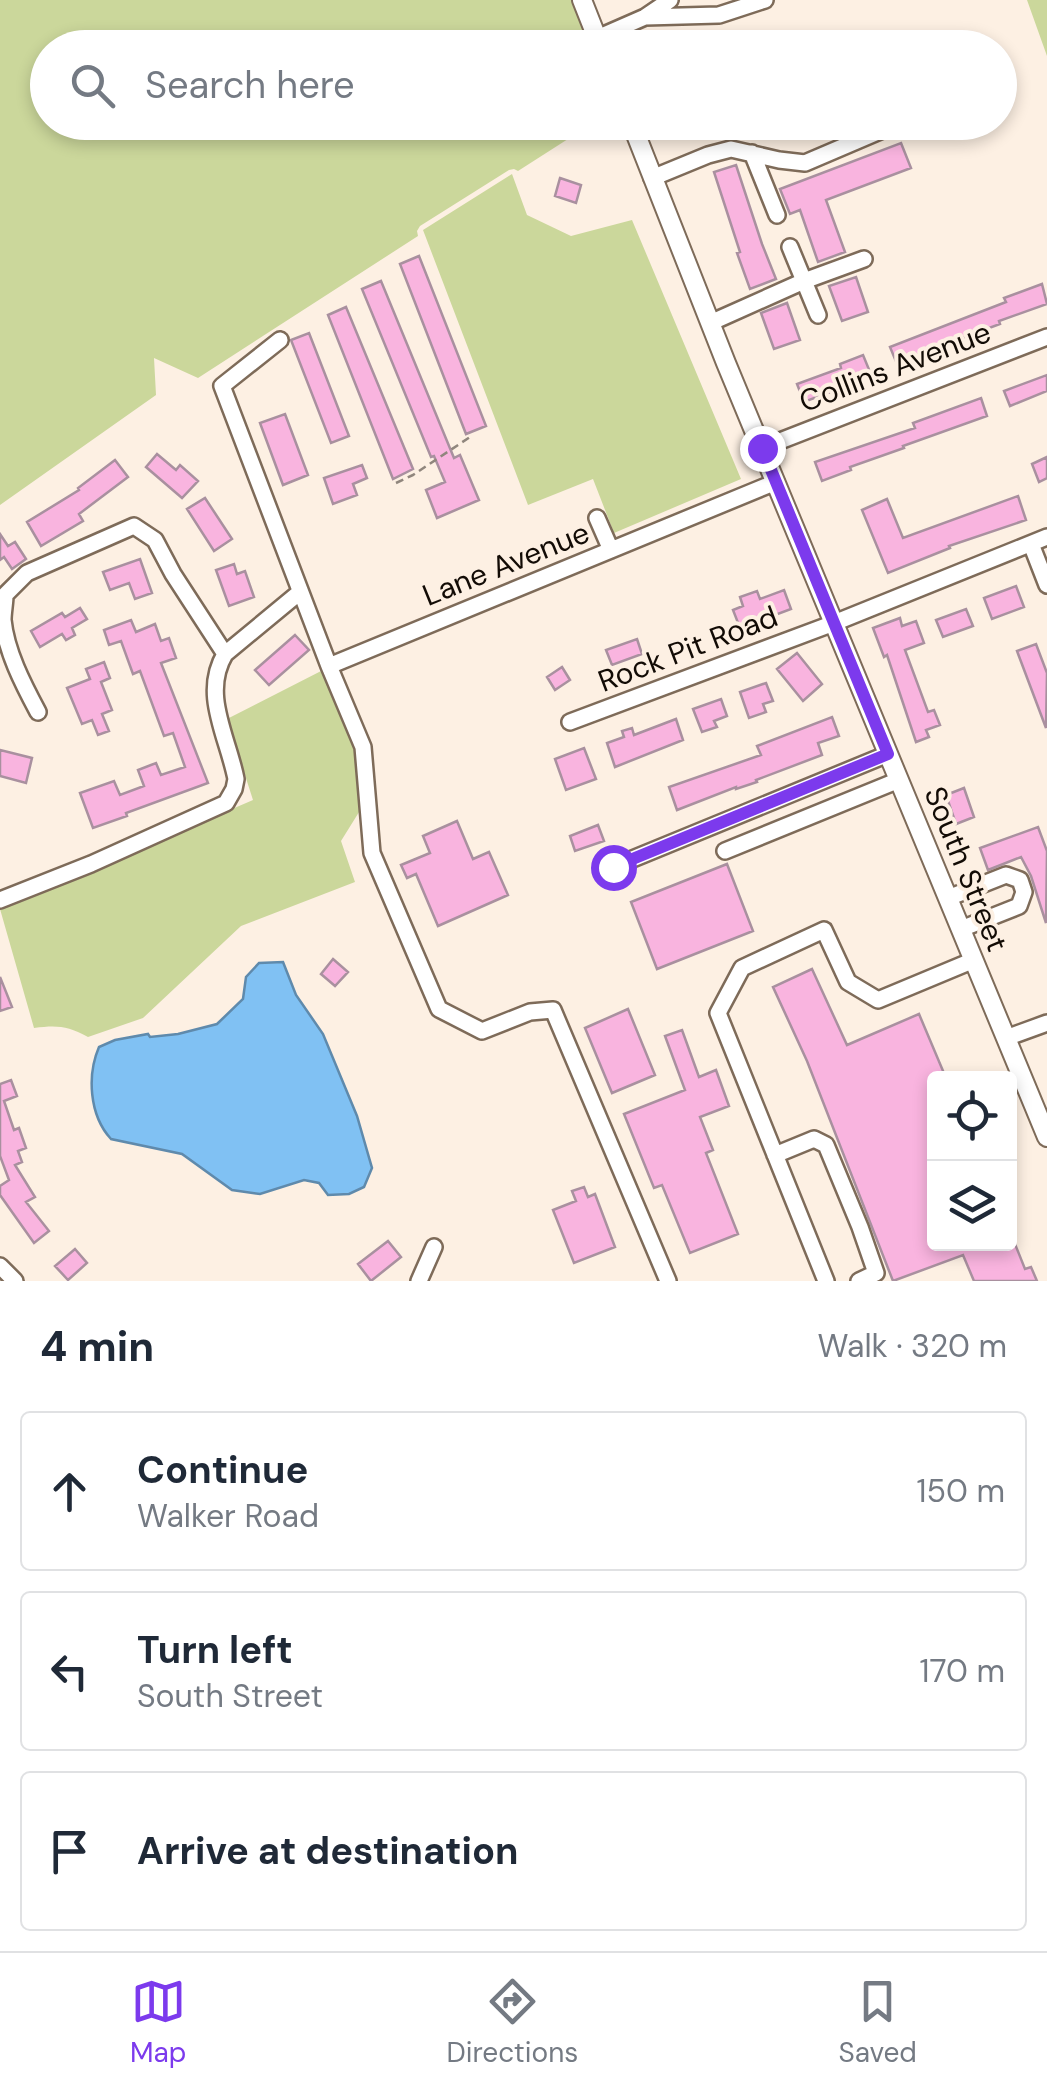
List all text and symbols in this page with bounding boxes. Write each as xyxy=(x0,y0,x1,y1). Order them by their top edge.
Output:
search box xyxy=(30,30,1017,140)
icon: search xyxy=(65,58,120,113)
text: Search here xyxy=(145,60,355,110)
street label: Collins Avenue xyxy=(793,312,996,421)
route end xyxy=(740,426,786,472)
street label: Lane Avenue xyxy=(417,512,595,615)
street label: Rock Pit Road xyxy=(593,596,783,701)
street label: South Street xyxy=(916,781,1017,957)
route start xyxy=(591,845,637,891)
map controls xyxy=(927,1071,1017,1251)
button: locate xyxy=(927,1071,1017,1161)
button: layers xyxy=(927,1161,1017,1251)
text: 4 min xyxy=(40,1319,154,1374)
text: Walk · 320 m xyxy=(818,1325,1007,1367)
text: Continue xyxy=(137,1445,308,1495)
icon: ahead xyxy=(42,1464,97,1519)
text: 150 m xyxy=(917,1470,1005,1512)
text: Walker Road xyxy=(137,1495,319,1537)
text: Turn left xyxy=(137,1625,293,1675)
icon: left xyxy=(42,1644,97,1699)
text: 170 m xyxy=(919,1650,1005,1692)
text: South Street xyxy=(137,1675,323,1717)
icon: arrive xyxy=(42,1824,97,1879)
text: Arrive at destination xyxy=(137,1826,519,1876)
tab: Map xyxy=(130,1974,186,2071)
tab: Directions xyxy=(447,1974,578,2071)
tab: Saved xyxy=(838,1974,917,2071)

